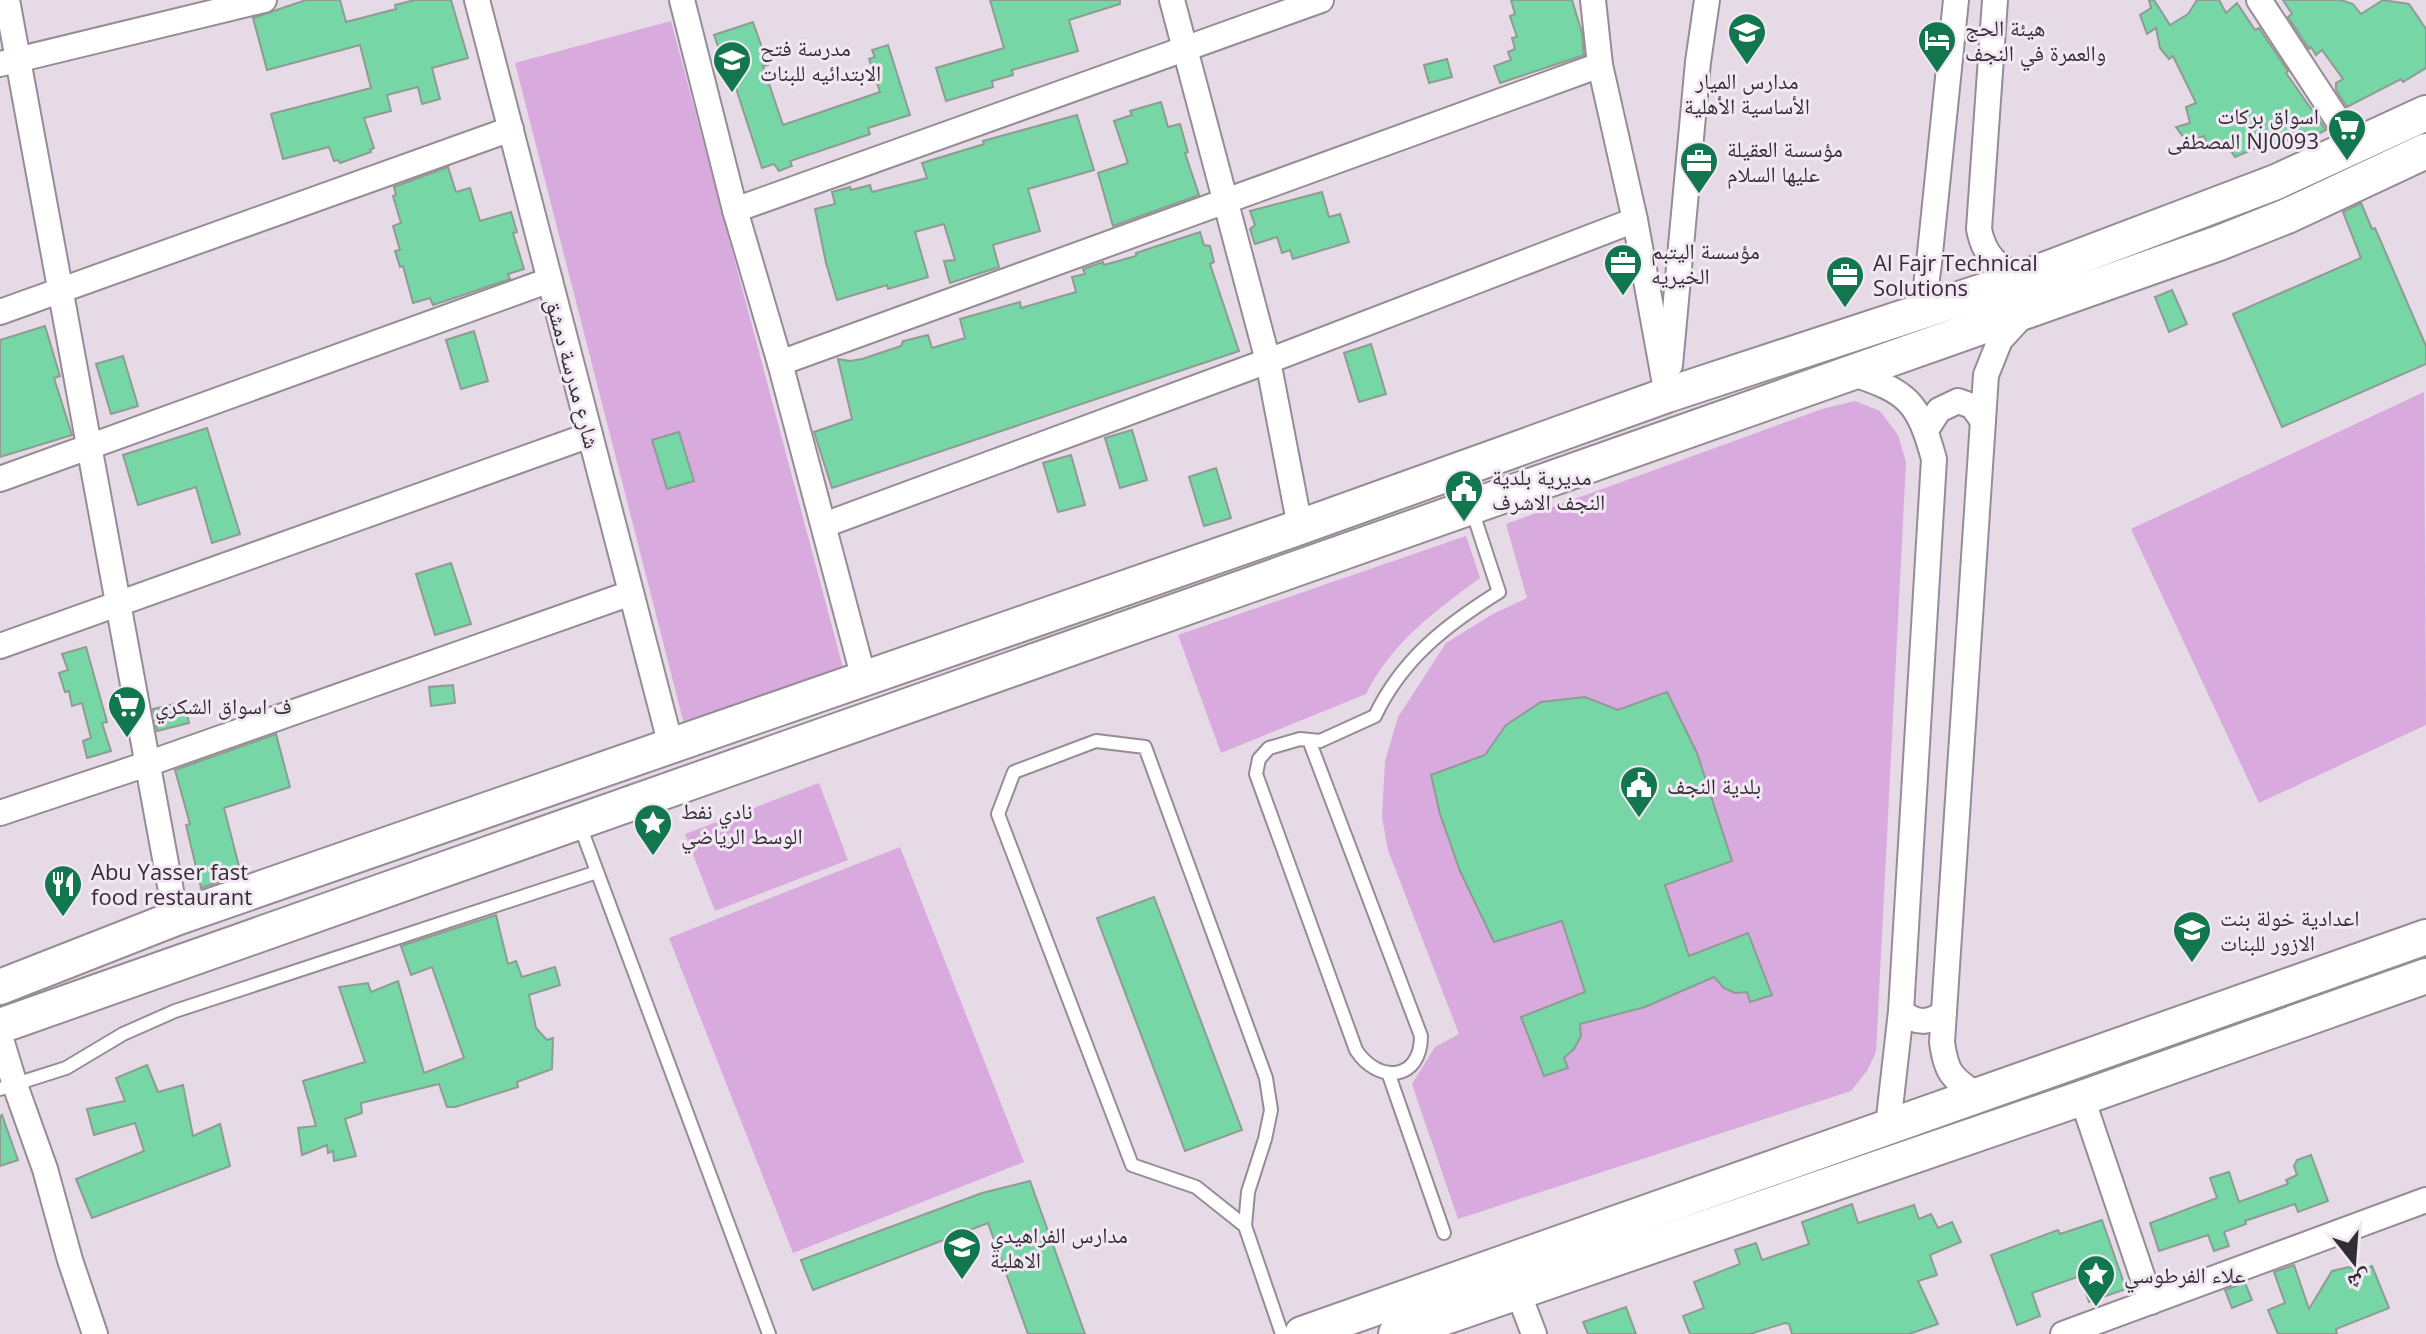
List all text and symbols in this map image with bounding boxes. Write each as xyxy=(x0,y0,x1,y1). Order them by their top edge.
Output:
school or university icon: مدارس الميار الأساسية الأهلية xyxy=(1726,11,1768,66)
place label: هيئة الحج والعمرة في النجف xyxy=(1965,12,2106,71)
hotel icon: هيئة الحج والعمرة في النجف xyxy=(1916,19,1958,74)
place label: مدرسة فتح الابتدائيه للبنات xyxy=(760,32,881,87)
school or university icon: مدرسة فتح الابتدائيه للبنات xyxy=(711,39,753,94)
place label: مدارس الميار الأساسية الأهلية xyxy=(1684,65,1810,120)
place label: اسواق بركات المصطفى NJ0093 xyxy=(2167,100,2319,155)
supermarket icon: اسواق بركات المصطفى NJ0093 xyxy=(2326,107,2368,162)
place label: مؤسسة العقيلة عليها السلام xyxy=(1727,133,1843,189)
office icon: مؤسسة العقيلة عليها السلام xyxy=(1678,140,1720,195)
place label: مؤسسة اليتبم الخيريه xyxy=(1651,235,1760,290)
office icon: مؤسسة اليتبم الخيريه xyxy=(1602,242,1644,297)
place label: Al Fajr Technical Solutions xyxy=(1873,247,2038,302)
office icon: Al Fajr Technical Solutions xyxy=(1824,254,1866,309)
street label: شارع مدرسة دمشق xyxy=(540,295,608,451)
place label: مديرية بلدية النجف الاشرف xyxy=(1492,461,1605,516)
public building icon: مديرية بلدية النجف الاشرف xyxy=(1443,468,1485,523)
supermarket icon: ف اسواق الشكري xyxy=(106,684,148,739)
place label: ف اسواق الشكري xyxy=(155,690,292,724)
public building icon: بلدية النجف xyxy=(1618,764,1660,819)
place label: بلدية النجف xyxy=(1667,770,1761,800)
place label: نادي نفط الوسط الرياضي xyxy=(681,795,803,854)
place icon: نادي نفط الوسط الرياضي xyxy=(632,802,674,857)
place label: Abu Yasser fast food restaurant xyxy=(91,856,252,911)
restaurant icon: Abu Yasser fast food restaurant xyxy=(42,863,84,918)
place label: اعدادية خولة بنت الازور للبنات xyxy=(2220,902,2359,957)
school or university icon: اعدادية خولة بنت الازور للبنات xyxy=(2171,909,2213,964)
place label: مدارس الفراهيدي الاهلية xyxy=(990,1219,1128,1274)
north arrow xyxy=(2314,1222,2394,1302)
school or university icon: مدارس الفراهيدي الاهلية xyxy=(941,1226,983,1281)
place icon: علاء الفرطوسي xyxy=(2075,1253,2117,1308)
place label: علاء الفرطوسي xyxy=(2124,1259,2246,1293)
text: ش xyxy=(2345,1264,2376,1300)

